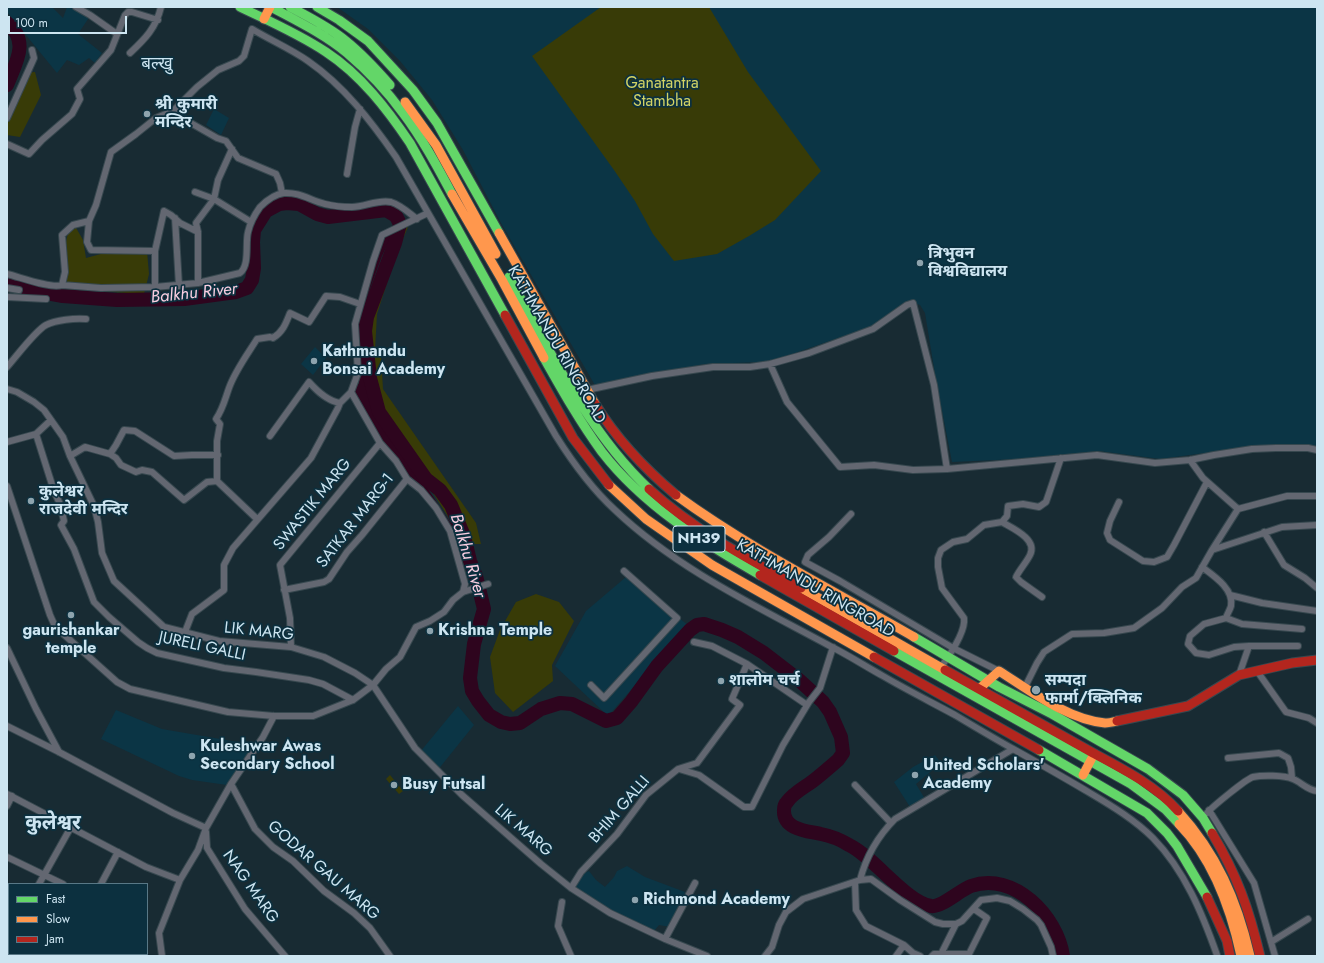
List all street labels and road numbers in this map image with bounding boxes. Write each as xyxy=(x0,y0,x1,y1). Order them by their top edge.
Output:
street label: KATHMANDU RINGROAD xyxy=(503,263,609,427)
street label: SWASTIK MARG xyxy=(270,455,356,555)
street label: SATKAR MARG-1 xyxy=(313,470,399,572)
road number: NH39 xyxy=(673,526,725,552)
street label: KATHMANDU RINGROAD xyxy=(733,536,897,642)
street label: LIK MARG xyxy=(223,619,295,645)
street label: JURELI GALLI xyxy=(157,628,247,666)
street label: BHIM GALLI xyxy=(586,772,654,848)
street label: LIK MARG xyxy=(490,801,556,861)
street label: GODAR GAU MARG xyxy=(263,817,383,925)
street label: NAG MARG xyxy=(218,847,282,927)

